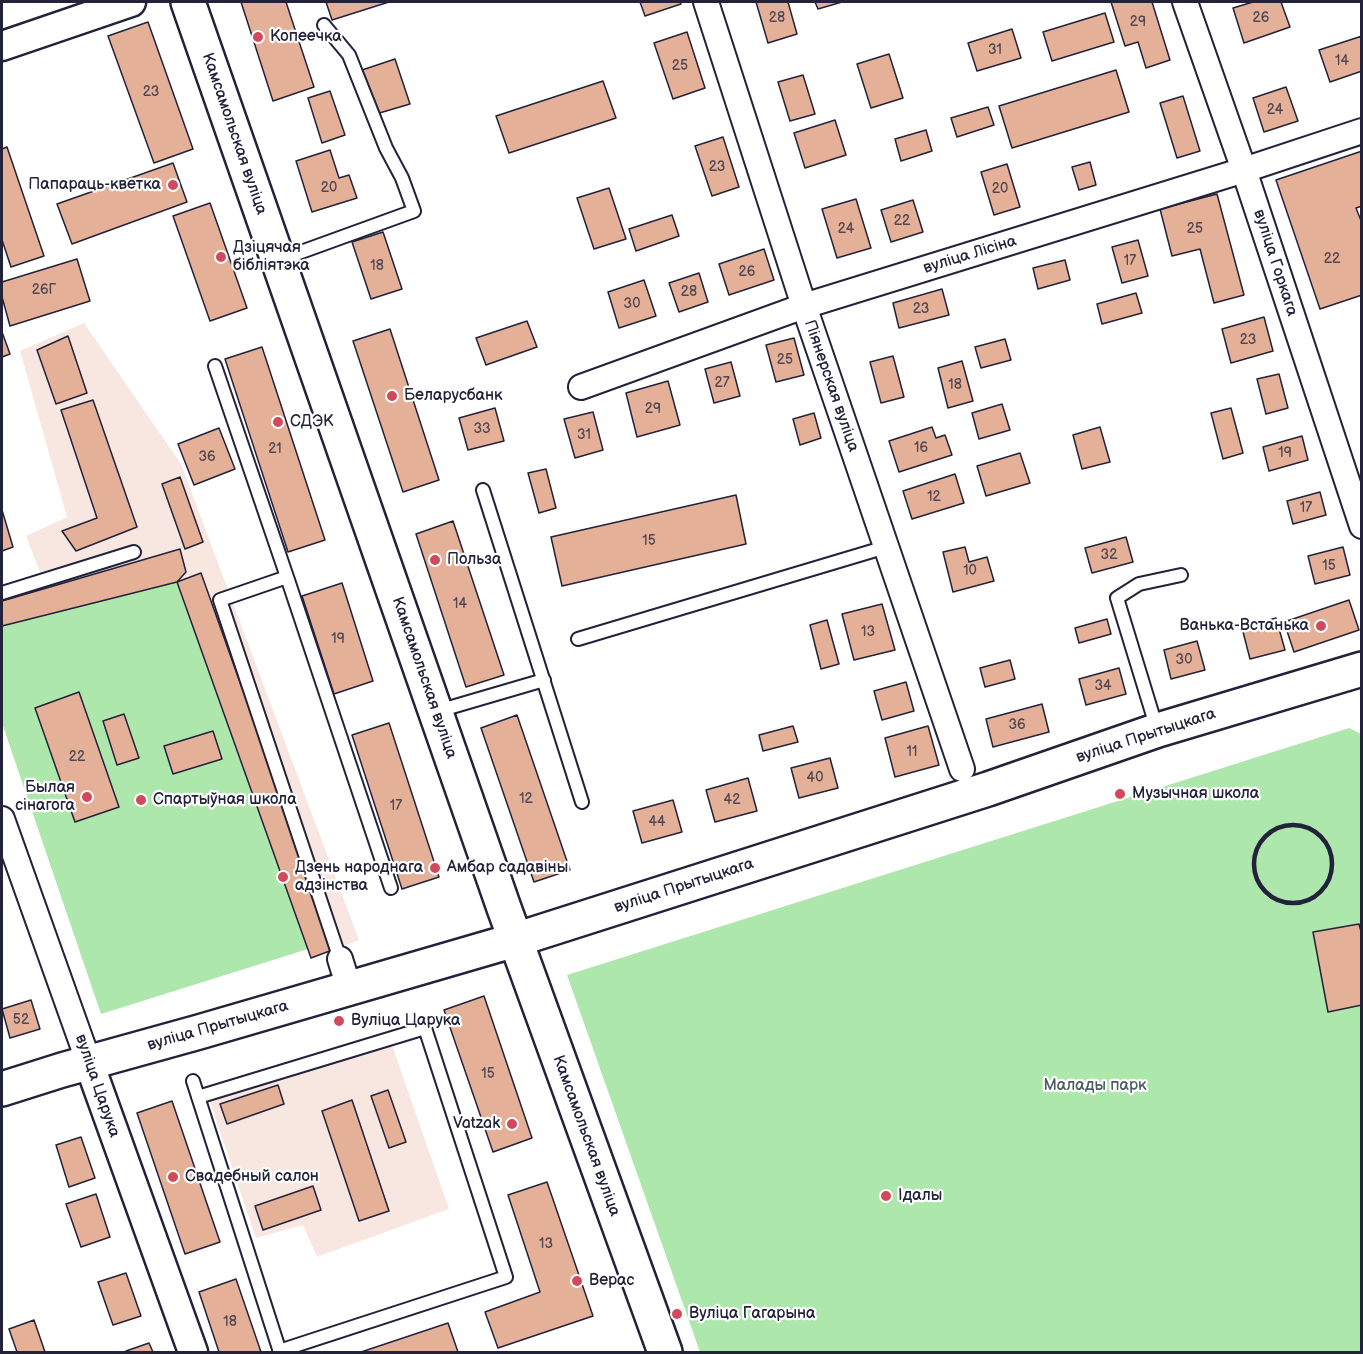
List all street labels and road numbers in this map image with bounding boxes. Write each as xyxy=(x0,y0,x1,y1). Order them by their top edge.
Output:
street label: Камсамольская вуліца xyxy=(197,51,271,217)
street label: вуліца Горкага xyxy=(1249,207,1301,319)
street label: вуліца Лісіна xyxy=(921,232,1019,278)
street label: Піянерская вуліца xyxy=(799,318,863,454)
street label: Камсамольская вуліца xyxy=(387,595,461,761)
street label: вуліца Прытыцкага xyxy=(1074,704,1218,768)
street label: вуліца Прытыцкага xyxy=(612,854,756,918)
street label: вуліца Прытыцкага xyxy=(145,997,291,1055)
street label: вуліца Царука xyxy=(70,1032,124,1140)
street label: Камсамольская вуліца xyxy=(548,1053,624,1219)

